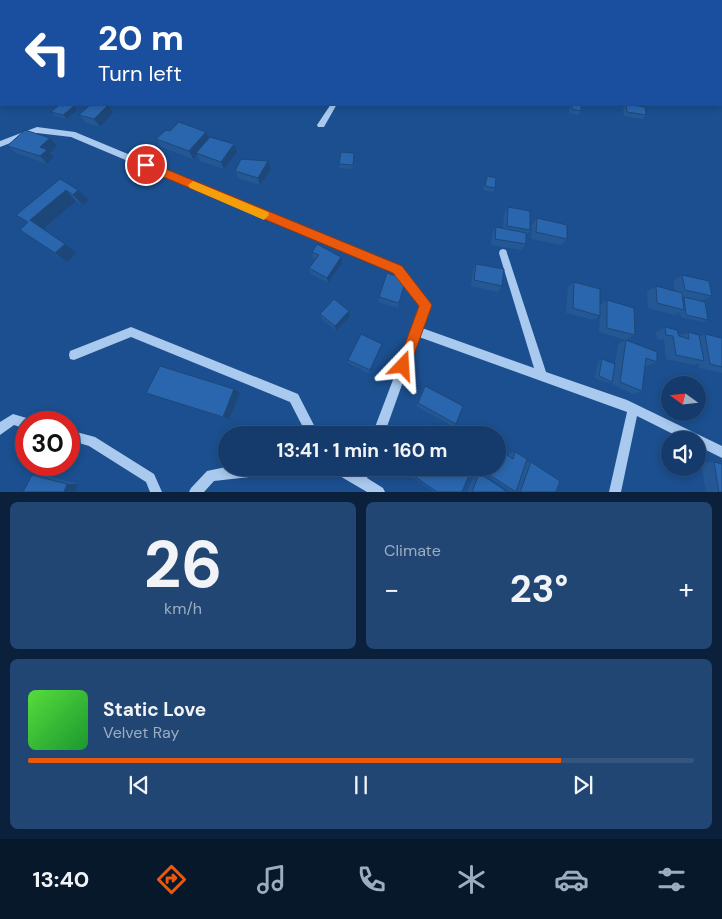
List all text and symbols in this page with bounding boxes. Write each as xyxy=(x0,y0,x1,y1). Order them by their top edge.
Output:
text: 20 m xyxy=(98,15,184,61)
icon: left xyxy=(15,20,80,85)
text: Turn left xyxy=(98,59,182,88)
pin xyxy=(125,144,167,186)
icon: arrive xyxy=(132,151,160,179)
position arrow xyxy=(376,339,428,391)
north arrow xyxy=(661,376,706,421)
map controls xyxy=(661,376,706,476)
speed limit sign: 30 xyxy=(15,411,80,476)
button: sound xyxy=(661,431,706,476)
text: 13:41 · 1 min · 160 m xyxy=(277,438,447,463)
text: 26 xyxy=(144,523,222,607)
text: Climate xyxy=(384,540,441,561)
text: 23° xyxy=(510,564,568,614)
text: − xyxy=(384,571,399,608)
text: + xyxy=(679,571,694,608)
text: km/h xyxy=(164,598,202,619)
text: Static Love xyxy=(103,697,206,722)
text: Velvet Ray xyxy=(103,722,179,743)
icon: previous xyxy=(125,771,153,799)
icon: pause xyxy=(347,771,375,799)
icon: next xyxy=(569,771,597,799)
icon: directions xyxy=(154,862,189,897)
icon: music xyxy=(254,862,289,897)
icon: phone xyxy=(354,862,389,897)
icon: climate xyxy=(454,862,489,897)
icon: car xyxy=(554,862,589,897)
icon: filters xyxy=(654,862,689,897)
text: 13:40 xyxy=(33,865,89,894)

